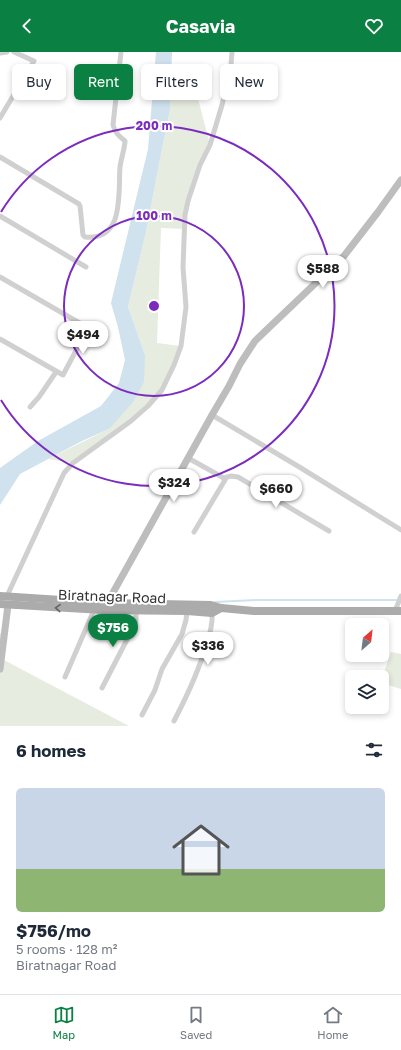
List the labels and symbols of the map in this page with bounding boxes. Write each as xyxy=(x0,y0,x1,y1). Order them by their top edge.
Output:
text: 200 m xyxy=(136,118,172,133)
text: 100 m xyxy=(136,208,172,223)
pin: $588 xyxy=(299,255,347,289)
centre of rings xyxy=(147,299,161,313)
pin: $494 xyxy=(59,321,107,355)
pin: $324 xyxy=(150,469,198,503)
pin: $660 xyxy=(252,475,300,509)
street label: Biratnagar Road xyxy=(58,586,166,606)
one-way arrow xyxy=(54,603,61,612)
pin: $756 xyxy=(89,614,137,648)
north arrow xyxy=(345,618,389,662)
pin: $336 xyxy=(184,632,232,666)

